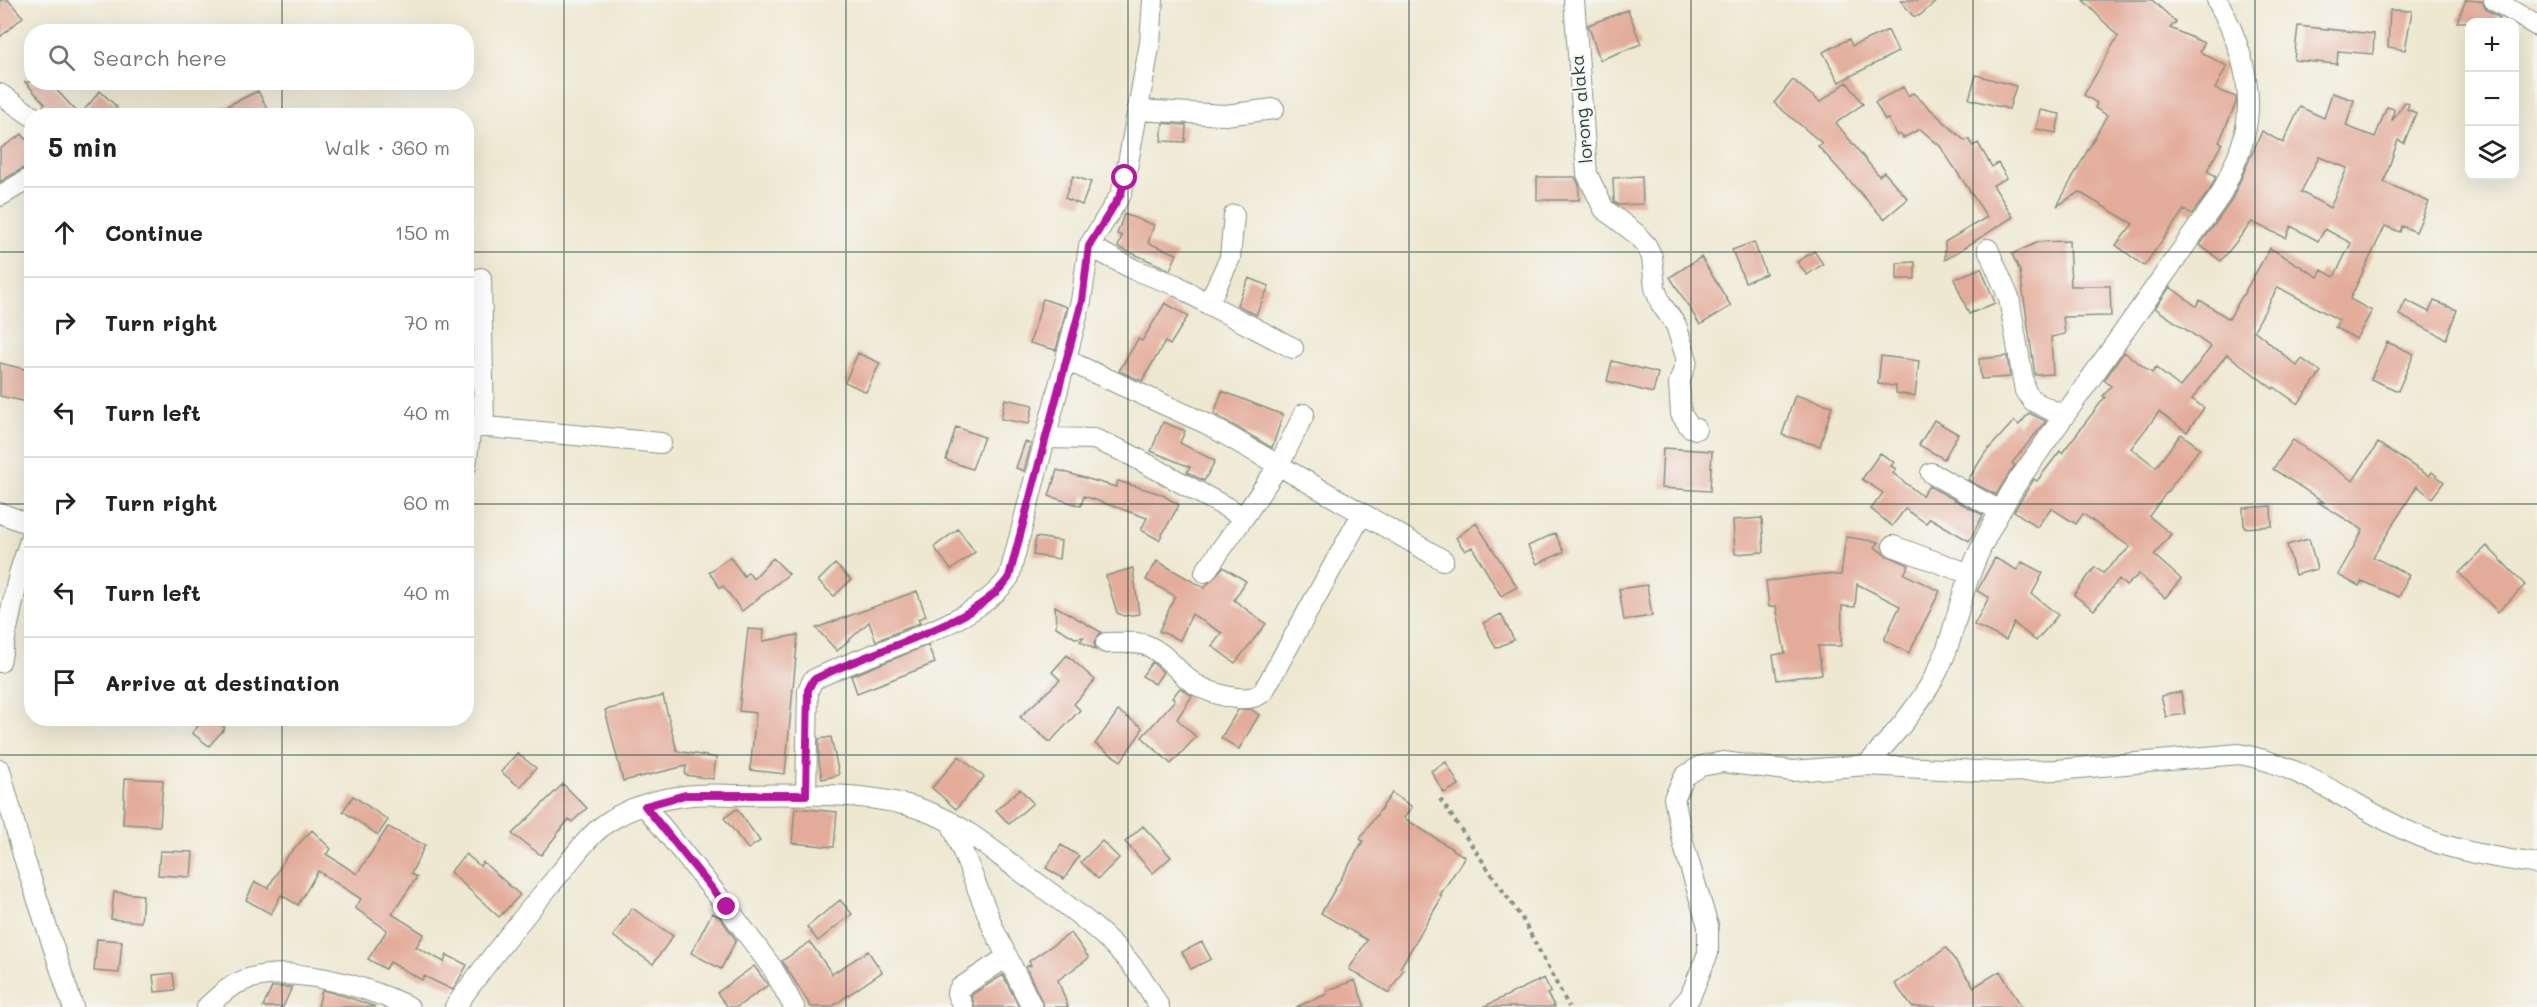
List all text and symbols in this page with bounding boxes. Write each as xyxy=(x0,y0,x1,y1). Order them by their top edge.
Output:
map controls xyxy=(2465,18,2519,180)
button: + xyxy=(2465,18,2519,72)
search box xyxy=(24,24,474,90)
icon: search xyxy=(45,41,78,74)
text: Search here xyxy=(93,43,227,72)
street label: lorong alaka xyxy=(1564,54,1598,164)
button: − xyxy=(2465,72,2519,126)
button: layers xyxy=(2465,126,2519,180)
text: 5 min xyxy=(48,130,117,164)
text: Walk · 360 m xyxy=(324,134,450,160)
route start xyxy=(1111,164,1137,190)
icon: ahead xyxy=(48,216,81,249)
text: Continue xyxy=(105,218,203,247)
text: 150 m xyxy=(395,219,450,245)
icon: right xyxy=(48,306,81,339)
text: Turn right xyxy=(105,308,217,337)
text: 70 m xyxy=(404,309,450,335)
icon: left xyxy=(48,396,81,429)
text: Turn left xyxy=(105,398,201,427)
text: 40 m xyxy=(404,399,450,425)
icon: right xyxy=(48,486,81,519)
text: Turn right xyxy=(105,488,217,517)
text: 60 m xyxy=(403,489,450,515)
icon: left xyxy=(48,576,81,609)
text: Turn left xyxy=(105,578,201,607)
text: 40 m xyxy=(404,579,450,605)
icon: arrive xyxy=(48,666,81,699)
text: Arrive at destination xyxy=(105,668,340,697)
route end xyxy=(713,893,739,919)

